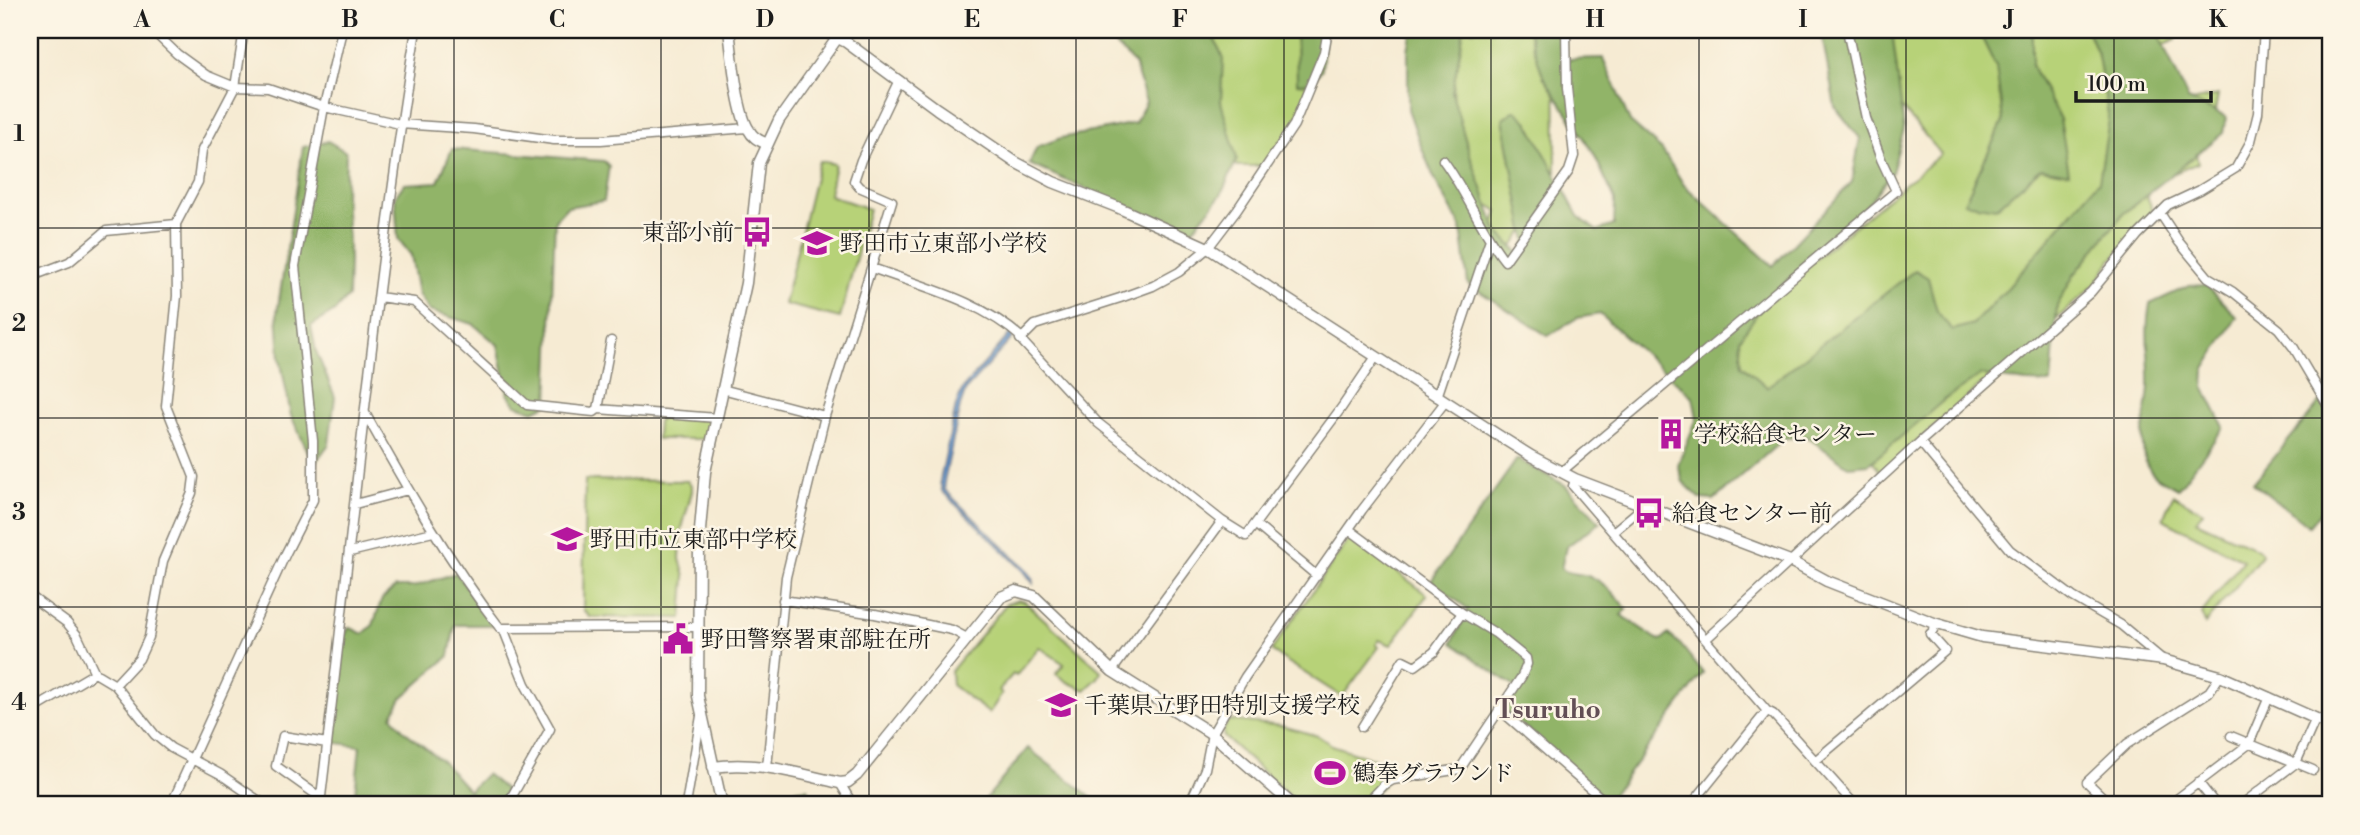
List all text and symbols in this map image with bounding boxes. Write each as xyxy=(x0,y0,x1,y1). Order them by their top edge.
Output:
text: A xyxy=(133,6,151,34)
text: B xyxy=(341,6,359,34)
text: C xyxy=(549,6,565,34)
text: D xyxy=(756,6,774,34)
text: E xyxy=(964,6,980,34)
text: F xyxy=(1172,6,1188,34)
text: G xyxy=(1379,6,1397,34)
text: H xyxy=(1586,6,1605,34)
text: I xyxy=(1799,6,1808,34)
text: J xyxy=(2003,6,2015,34)
text: K xyxy=(2209,6,2228,34)
scale bar xyxy=(2076,60,2211,104)
text: 100 m xyxy=(2087,72,2146,98)
text: 1 xyxy=(13,120,25,148)
bus stop icon: 東部小前 xyxy=(740,215,774,249)
place label: 東部小前 xyxy=(642,219,734,247)
school or university icon: 野田市立東部小学校 xyxy=(800,226,834,260)
place label: 野田市立東部小学校 xyxy=(840,230,1047,258)
text: 2 xyxy=(12,310,26,338)
building icon: 学校給食センター xyxy=(1654,417,1688,451)
place label: 学校給食センター xyxy=(1694,421,1877,449)
bus stop icon: 給食センター前 xyxy=(1632,496,1666,530)
text: 3 xyxy=(12,499,26,527)
place label: 給食センター前 xyxy=(1672,500,1832,528)
school or university icon: 野田市立東部中学校 xyxy=(550,522,584,556)
place label: 野田市立東部中学校 xyxy=(590,526,797,554)
public building icon: 野田警察署東部駐在所 xyxy=(661,622,695,656)
place label: 野田警察署東部駐在所 xyxy=(701,626,931,654)
school or university icon: 千葉県立野田特別支援学校 xyxy=(1044,688,1078,722)
text: 4 xyxy=(11,689,27,717)
place label: 千葉県立野田特別支援学校 xyxy=(1084,692,1360,720)
district label: Tsuruho xyxy=(1495,694,1601,726)
sports icon: 鶴奉グラウンド xyxy=(1313,756,1347,790)
place label: 鶴奉グラウンド xyxy=(1353,760,1514,788)

